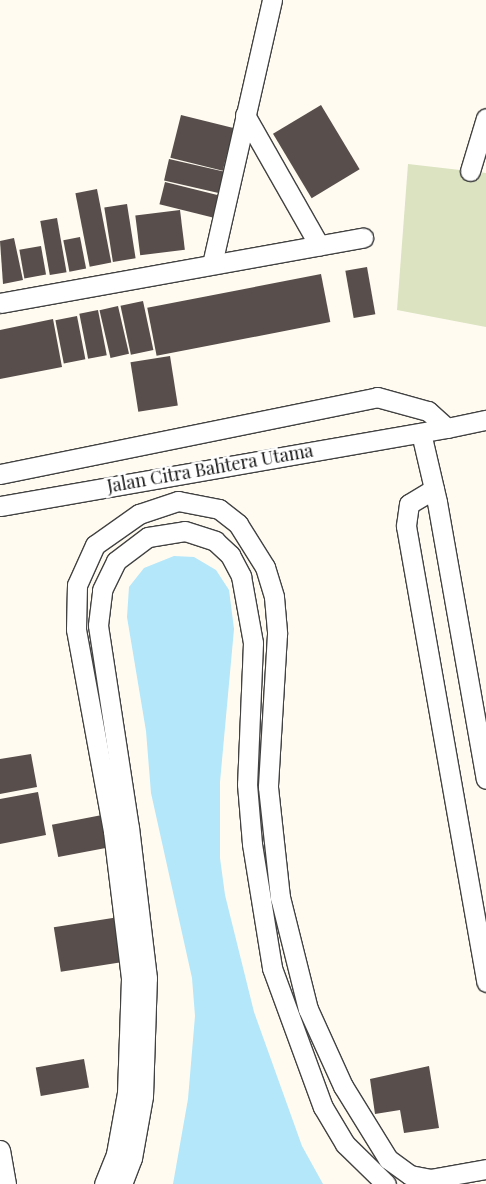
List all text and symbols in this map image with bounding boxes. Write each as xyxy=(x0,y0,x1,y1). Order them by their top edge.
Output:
street label: Jalan Citra Bahtera Utama xyxy=(105,439,315,497)

